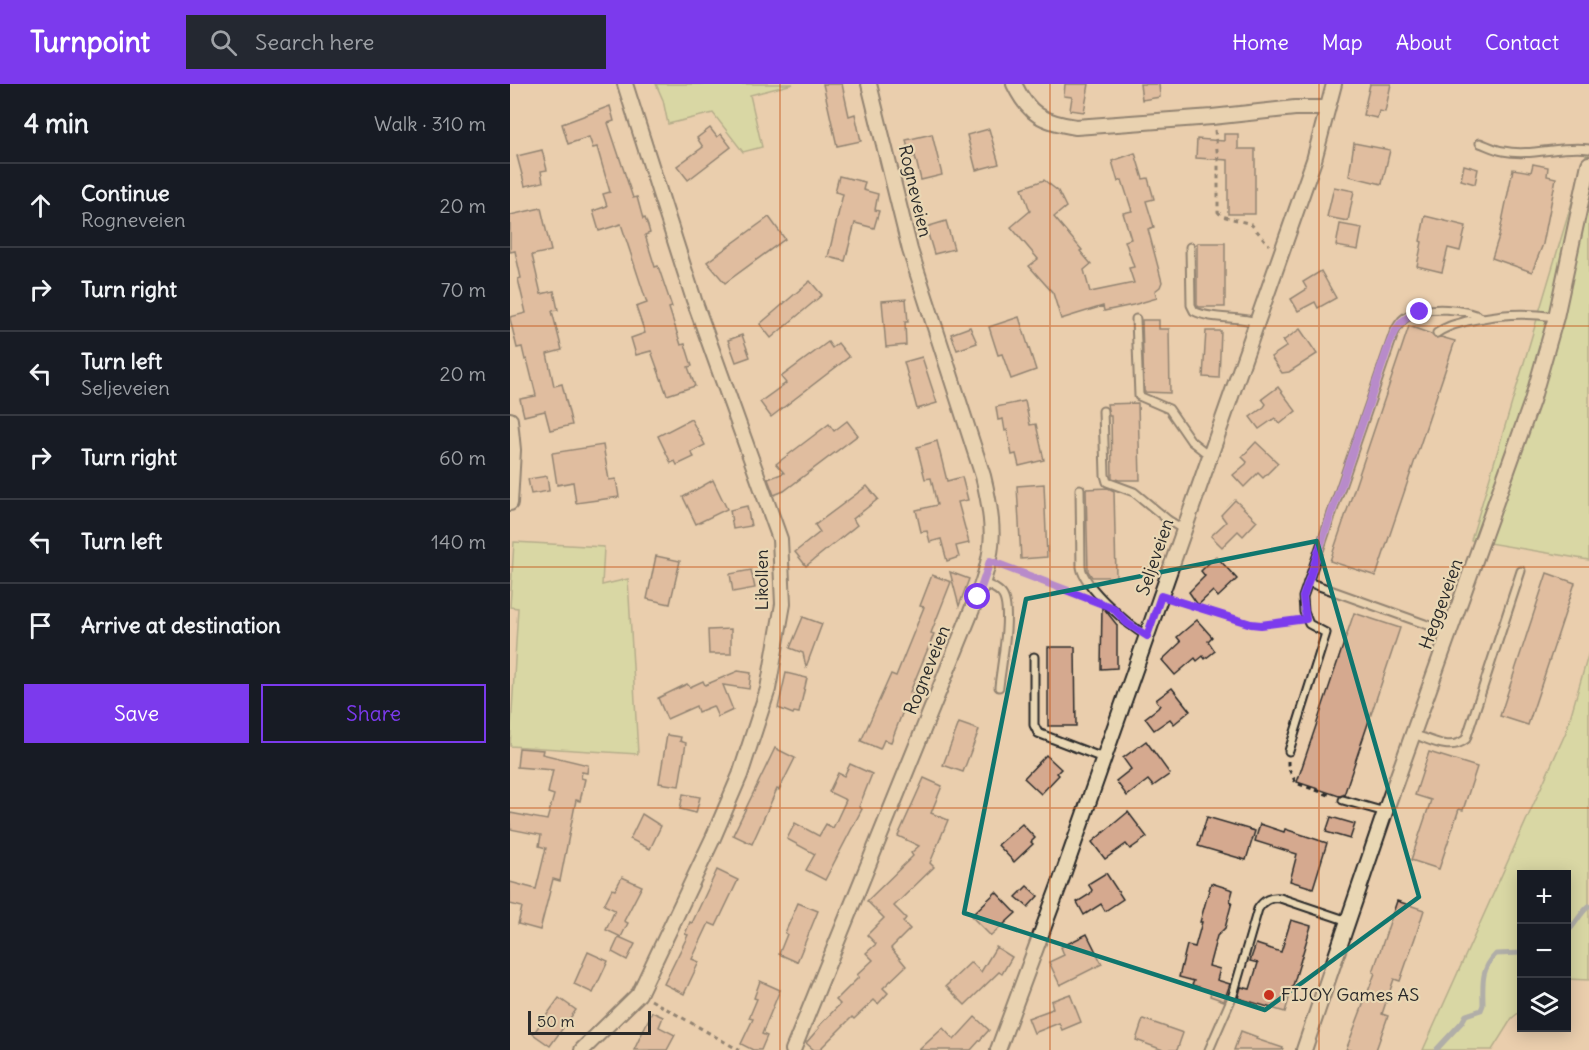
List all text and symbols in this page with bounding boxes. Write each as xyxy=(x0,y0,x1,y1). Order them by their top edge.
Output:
search box xyxy=(186,15,606,69)
text: Turnpoint xyxy=(30,24,150,60)
icon: search xyxy=(207,26,240,59)
text: Search here xyxy=(255,28,374,56)
text: Home xyxy=(1232,29,1289,56)
text: Map xyxy=(1322,29,1363,56)
text: About xyxy=(1396,29,1452,56)
text: Contact xyxy=(1485,29,1559,56)
text: 4 min xyxy=(24,107,89,140)
text: Walk · 310 m xyxy=(374,111,486,136)
street label: Rogneveien xyxy=(894,142,937,239)
text: Continue xyxy=(81,179,170,207)
icon: ahead xyxy=(24,189,57,222)
text: 20 m xyxy=(440,193,486,218)
text: Rogneveien xyxy=(81,207,186,232)
icon: right xyxy=(24,273,57,306)
text: Turn right xyxy=(81,275,177,303)
text: 70 m xyxy=(441,277,486,302)
route end xyxy=(1406,298,1432,324)
text: Turn left xyxy=(81,347,162,375)
icon: left xyxy=(24,357,57,390)
text: 20 m xyxy=(440,361,486,386)
text: Seljeveien xyxy=(81,375,170,400)
icon: right xyxy=(24,441,57,474)
text: Turn right xyxy=(81,443,177,471)
text: 60 m xyxy=(439,445,486,470)
street label: Seljeveien xyxy=(1131,515,1178,598)
icon: left xyxy=(24,525,57,558)
text: Turn left xyxy=(81,527,162,555)
text: 140 m xyxy=(431,529,486,554)
street label: Likollen xyxy=(750,549,773,611)
street label: Heggeveien xyxy=(1413,555,1468,652)
route start xyxy=(964,583,990,609)
icon: arrive xyxy=(24,609,57,642)
text: Arrive at destination xyxy=(81,611,281,639)
street label: Rogneveien xyxy=(898,622,955,718)
button: Save xyxy=(24,684,249,743)
button: Share xyxy=(261,684,486,743)
map controls xyxy=(1517,870,1571,1032)
button: + xyxy=(1517,870,1571,924)
button: − xyxy=(1517,924,1571,978)
button: layers xyxy=(1517,978,1571,1032)
place label: FIJOY Games AS xyxy=(1281,983,1419,1006)
marker: FIJOY Games AS xyxy=(1262,988,1276,1002)
scale bar xyxy=(528,1008,651,1036)
text: 50 m xyxy=(537,1011,575,1031)

